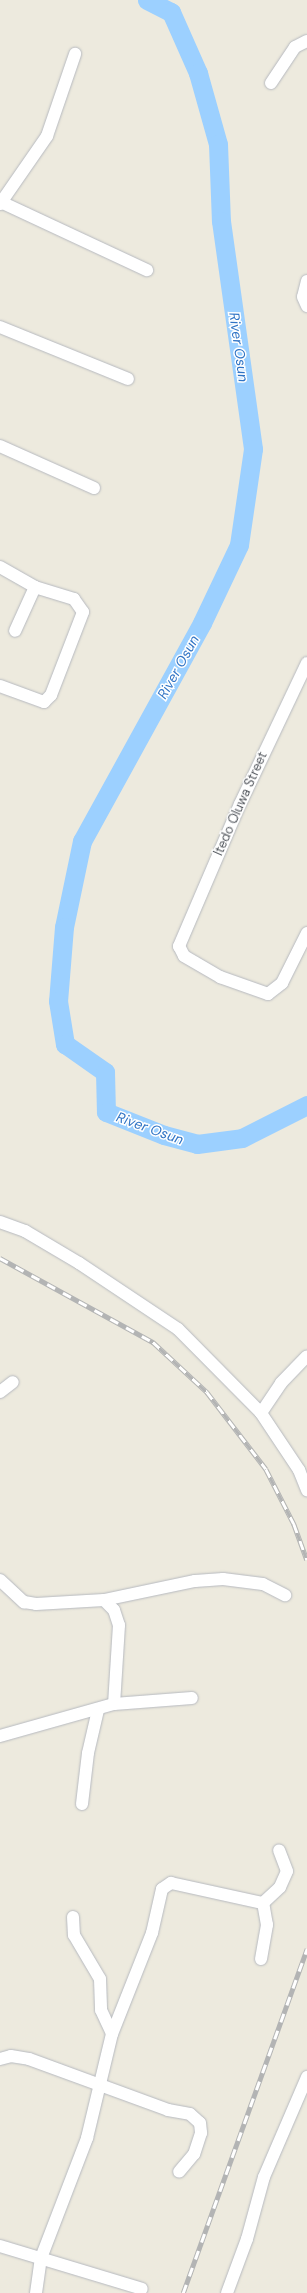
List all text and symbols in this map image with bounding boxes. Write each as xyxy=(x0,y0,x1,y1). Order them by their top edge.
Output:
water label: River Osun xyxy=(226,311,252,383)
water label: River Osun xyxy=(154,632,202,702)
street label: Itedo Oluwa Street xyxy=(211,750,271,858)
water label: River Osun xyxy=(114,1108,186,1148)

